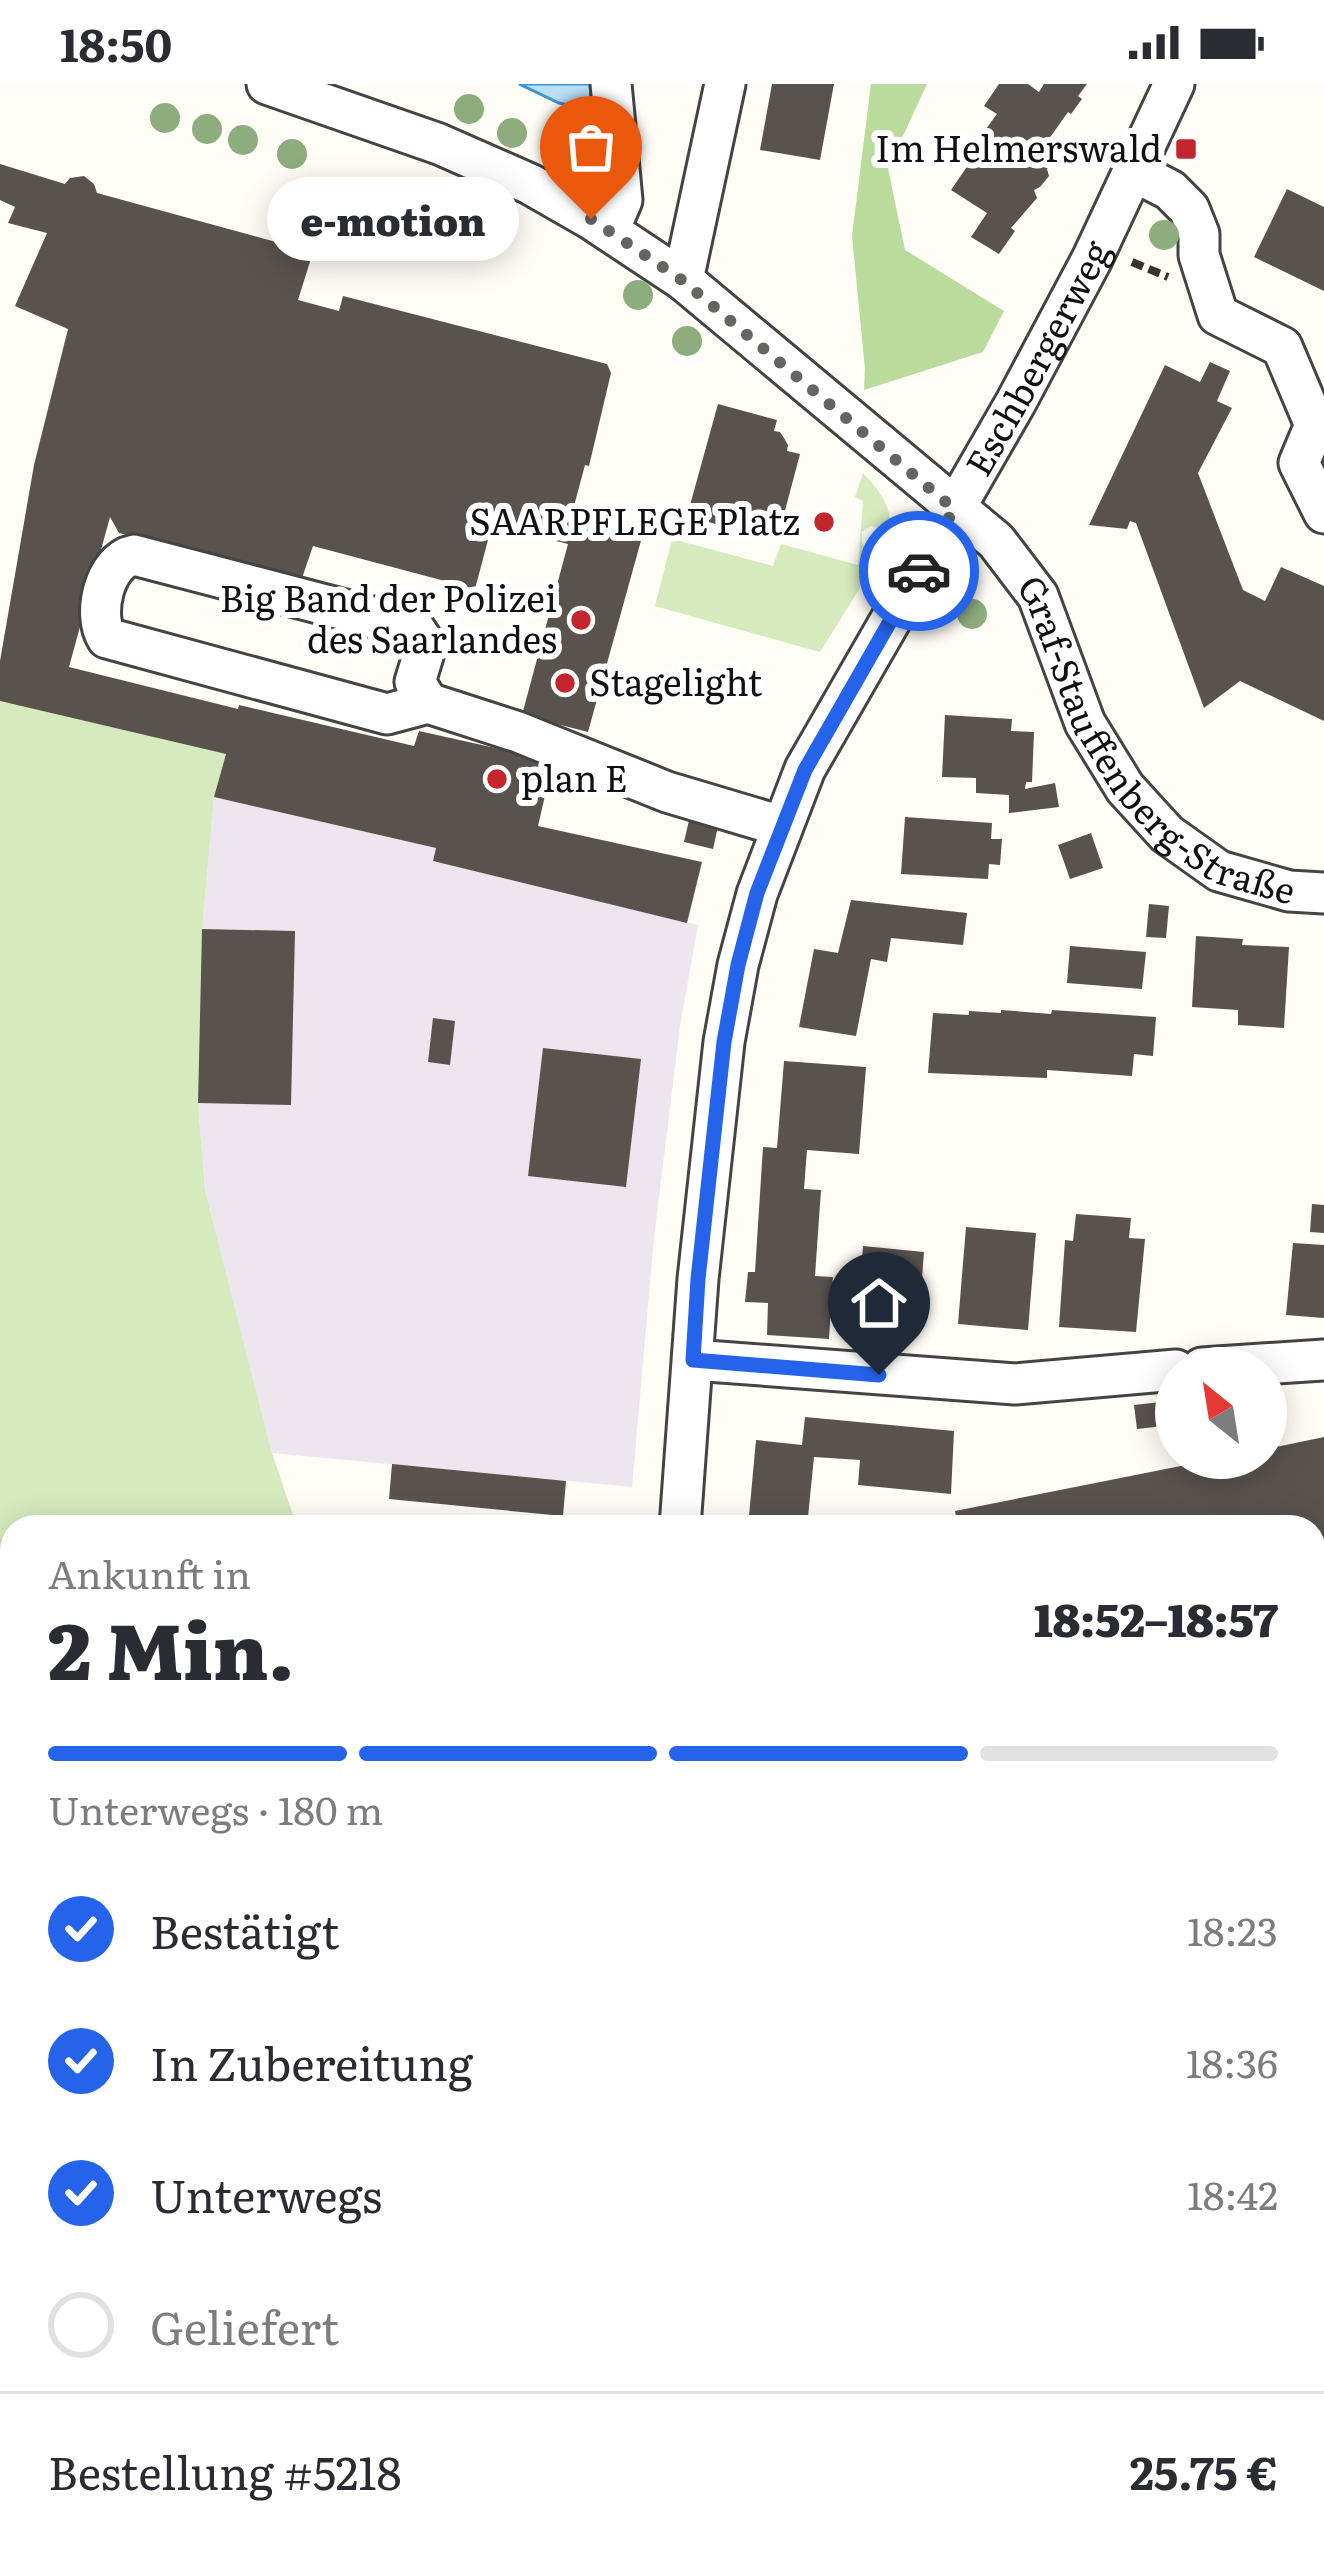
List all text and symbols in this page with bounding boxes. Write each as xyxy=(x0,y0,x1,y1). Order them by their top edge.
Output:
text: 18:50 xyxy=(60,9,172,76)
pin xyxy=(540,96,642,219)
icon: bag xyxy=(558,114,624,180)
place label: Im Helmerswald xyxy=(875,120,1162,173)
marker: Im Helmerswald xyxy=(1173,136,1199,162)
callout: e-motion xyxy=(267,177,519,261)
text: e-motion xyxy=(300,190,486,248)
street label: Eschbergerweg xyxy=(950,230,1122,485)
place label: SAARPFLEGE Platz xyxy=(469,493,800,546)
marker: SAARPFLEGE Platz xyxy=(811,509,837,535)
courier xyxy=(859,511,979,631)
icon: car xyxy=(886,538,952,604)
street label: Graf-Stauffenberg-Straße xyxy=(1007,563,1302,916)
place label: Big Band der Polizei des Saarlandes xyxy=(220,570,557,664)
marker: Big Band der Polizei des Saarlandes xyxy=(568,607,594,633)
place label: Stagelight xyxy=(589,654,763,707)
marker: Stagelight xyxy=(552,670,578,696)
place label: plan E xyxy=(521,750,628,803)
marker: plan E xyxy=(484,766,510,792)
pin xyxy=(828,1252,930,1375)
icon: home xyxy=(846,1270,912,1336)
north arrow xyxy=(1155,1347,1287,1479)
map controls xyxy=(1155,1347,1287,1479)
text: Ankunft in xyxy=(48,1543,251,1601)
text: 18:52–18:57 xyxy=(1034,1584,1278,1651)
text: 2 Min. xyxy=(48,1588,294,1704)
text: Unterwegs · 180 m xyxy=(48,1779,383,1837)
icon: check xyxy=(48,1896,114,1962)
text: Bestätigt xyxy=(150,1896,339,1963)
text: 18:23 xyxy=(1187,1900,1278,1958)
icon: check xyxy=(48,2028,114,2094)
text: In Zubereitung xyxy=(150,2028,473,2095)
text: 18:36 xyxy=(1186,2032,1278,2090)
icon: check xyxy=(48,2160,114,2226)
text: Unterwegs xyxy=(150,2160,382,2227)
text: 18:42 xyxy=(1187,2164,1278,2222)
text: Geliefert xyxy=(150,2292,339,2359)
text: Bestellung #5218 xyxy=(48,2437,401,2504)
text: 25.75 € xyxy=(1130,2437,1278,2504)

